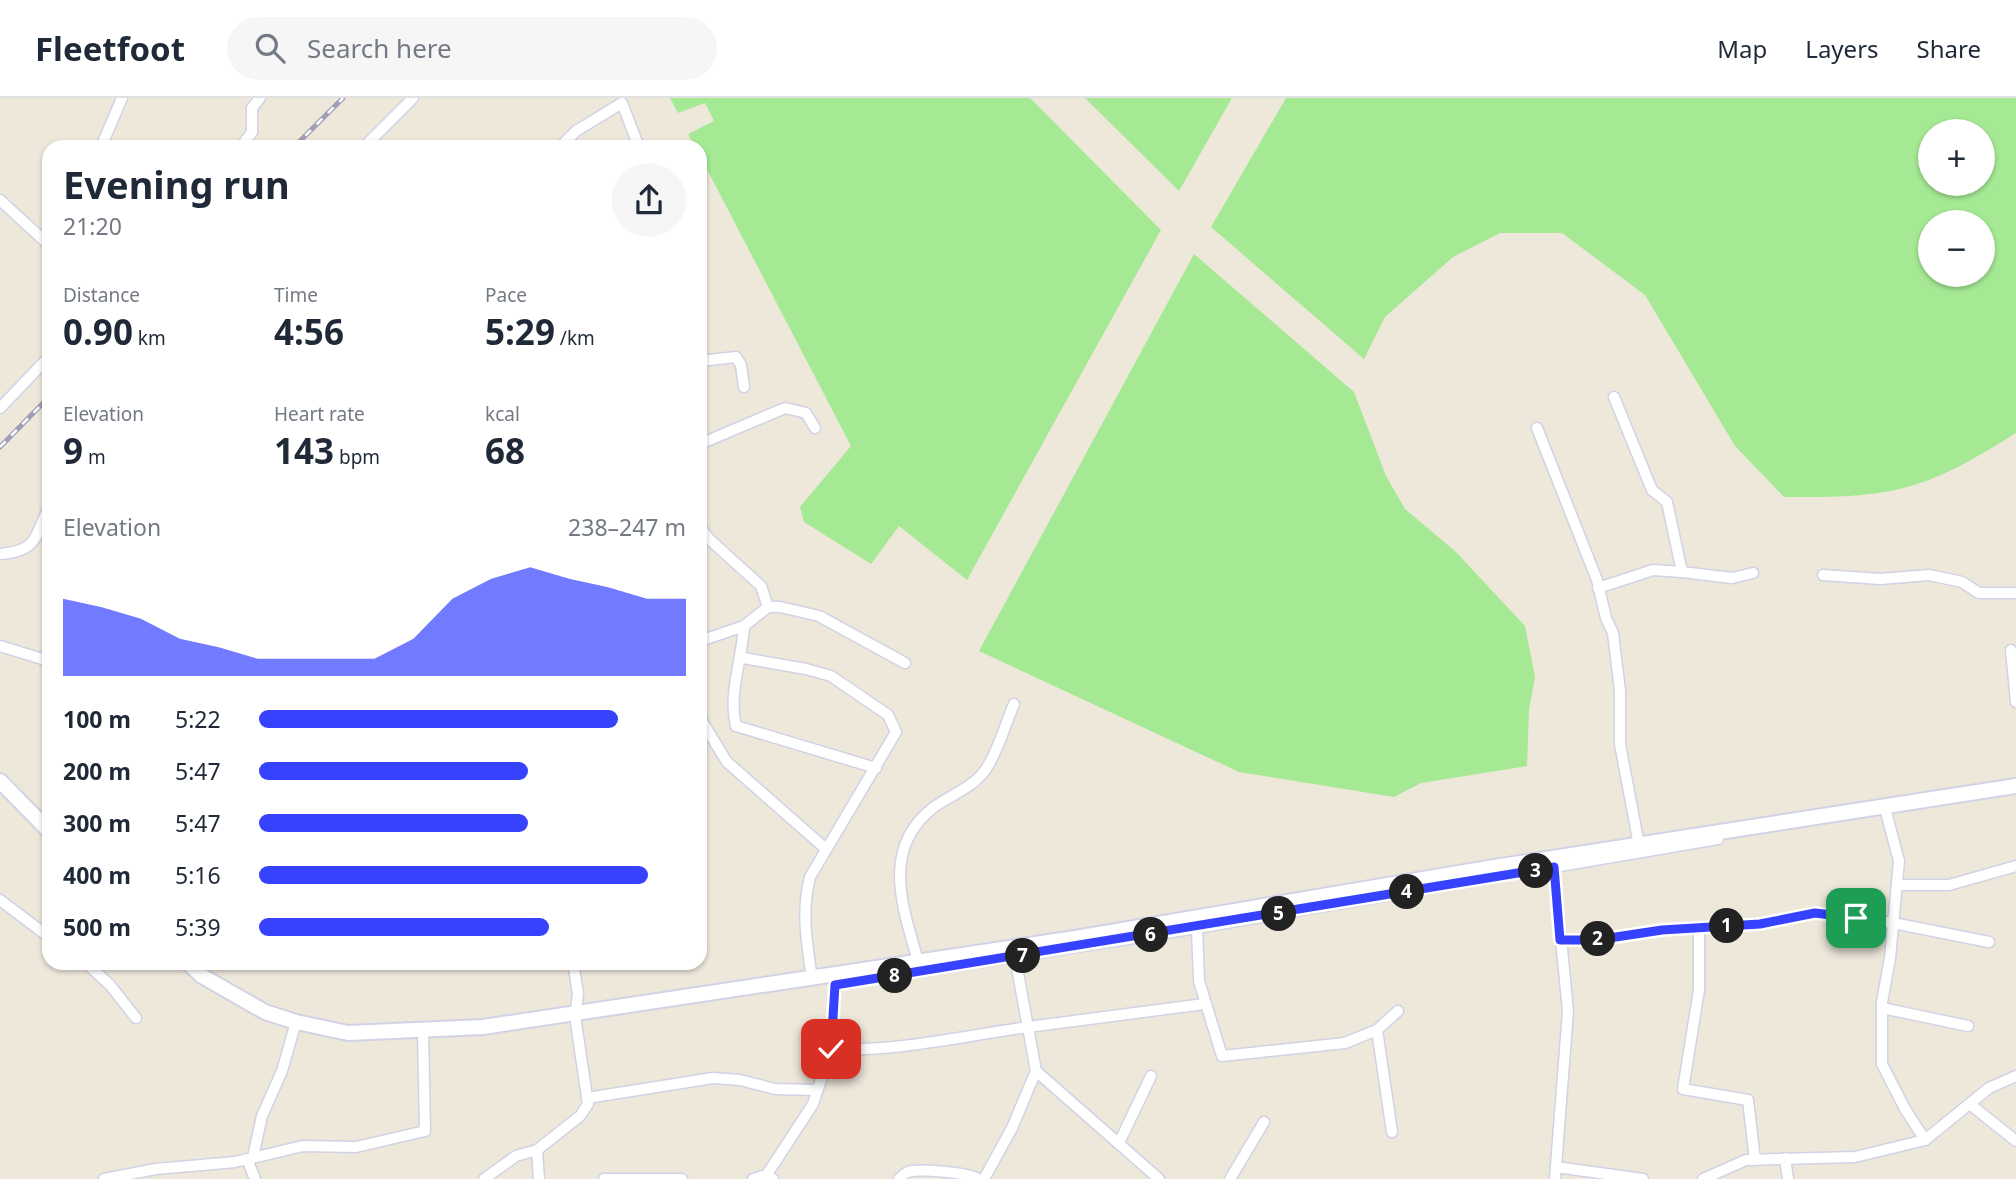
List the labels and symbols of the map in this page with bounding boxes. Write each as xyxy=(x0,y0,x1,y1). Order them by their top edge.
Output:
pin: 3 xyxy=(1518,854,1554,888)
pin: 4 xyxy=(1390,874,1424,910)
pin xyxy=(1826,888,1886,948)
pin: 5 xyxy=(1262,896,1296,932)
pin: 1 xyxy=(1710,908,1744,944)
pin: 6 xyxy=(1134,918,1168,952)
pin: 2 xyxy=(1580,922,1616,956)
pin: 7 xyxy=(1006,938,1040,974)
pin: 8 xyxy=(878,958,912,994)
pin xyxy=(801,1019,861,1079)

